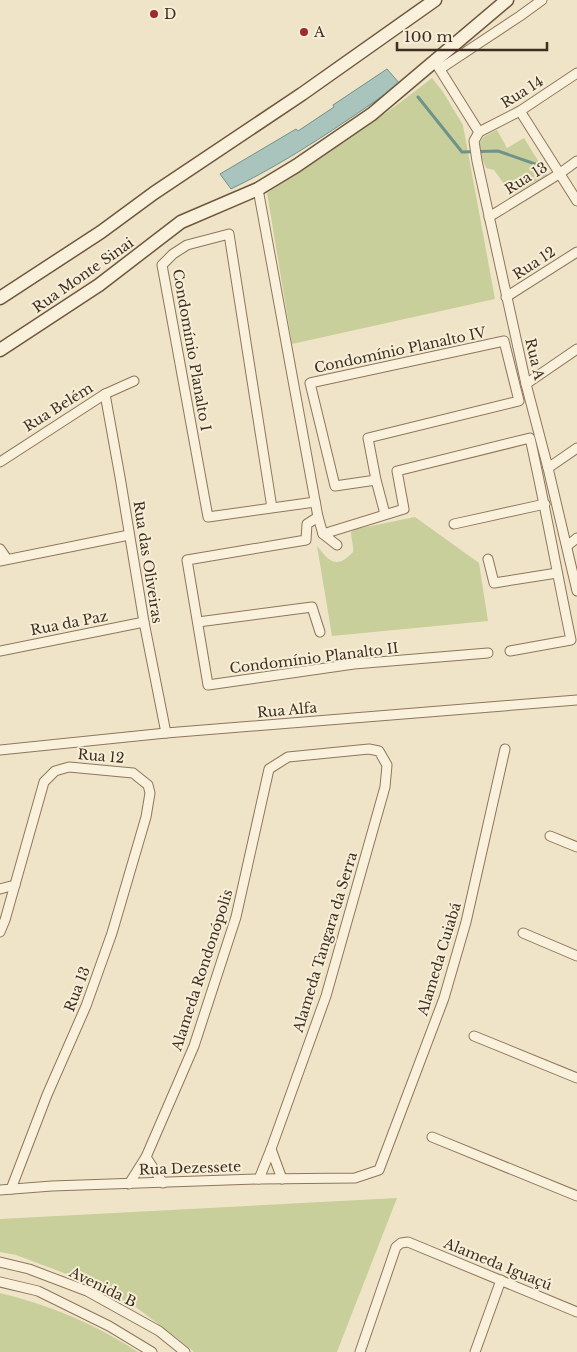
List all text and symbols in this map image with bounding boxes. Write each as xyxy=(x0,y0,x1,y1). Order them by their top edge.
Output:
place label: D xyxy=(164,5,176,23)
marker: D xyxy=(148,8,160,20)
scale bar xyxy=(397,20,547,52)
place label: A xyxy=(313,23,325,41)
marker: A xyxy=(298,26,310,38)
text: 100 m xyxy=(404,27,453,46)
street label: Rua 14 xyxy=(498,72,546,112)
street label: Rua 13 xyxy=(501,158,551,198)
street label: Rua Monte Sinai xyxy=(29,233,137,317)
street label: Rua 12 xyxy=(509,243,559,283)
street label: Condomínio Planalto I xyxy=(169,268,215,433)
street label: Condomínio Planalto IV xyxy=(312,323,489,377)
street label: Rua A xyxy=(521,336,549,382)
street label: Rua Belém xyxy=(20,379,96,435)
street label: Rua das Oliveiras xyxy=(129,499,167,625)
street label: Rua da Paz xyxy=(29,607,109,639)
street label: Condomínio Planalto II xyxy=(229,639,400,677)
street label: Rua Alfa xyxy=(256,698,318,722)
street label: Rua 12 xyxy=(77,745,125,767)
street label: Alameda Tangara da Serra xyxy=(289,849,361,1035)
street label: Alameda Rondonópolis xyxy=(167,887,237,1054)
street label: Alameda Cuiabá xyxy=(413,900,465,1019)
street label: Rua 13 xyxy=(60,964,94,1014)
street label: Rua Dezessete xyxy=(139,1157,241,1179)
street label: Alameda Iguaçú xyxy=(440,1234,555,1294)
street label: Avenida B xyxy=(66,1263,140,1311)

